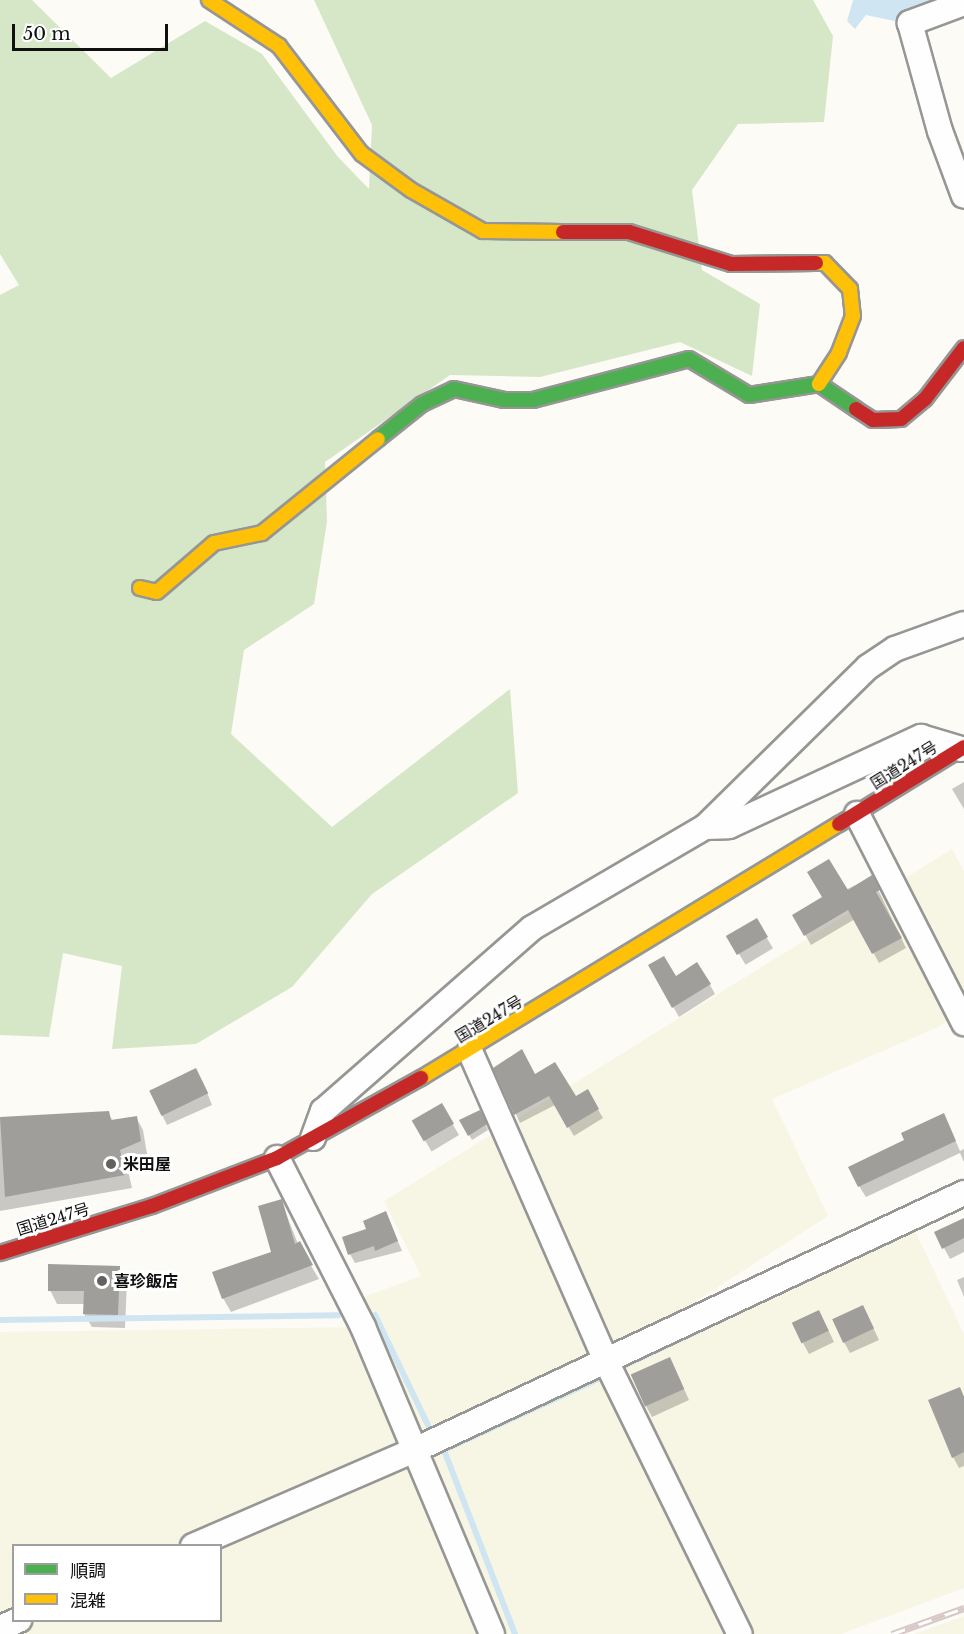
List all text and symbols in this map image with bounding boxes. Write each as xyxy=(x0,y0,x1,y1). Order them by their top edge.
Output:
scale bar xyxy=(15,12,171,50)
text: 50 m xyxy=(23,23,71,45)
street label: 国道247号 xyxy=(867,737,941,793)
street label: 国道247号 xyxy=(452,991,526,1047)
place label: 米田屋 xyxy=(123,1154,171,1174)
marker: 米田屋 xyxy=(104,1157,118,1171)
street label: 国道247号 xyxy=(14,1199,92,1239)
place label: 喜珍飯店 xyxy=(114,1271,178,1291)
marker: 喜珍飯店 xyxy=(95,1274,109,1288)
legend xyxy=(12,1544,222,1622)
text: 順調 xyxy=(70,1560,106,1582)
text: 混雑 xyxy=(70,1590,106,1612)

